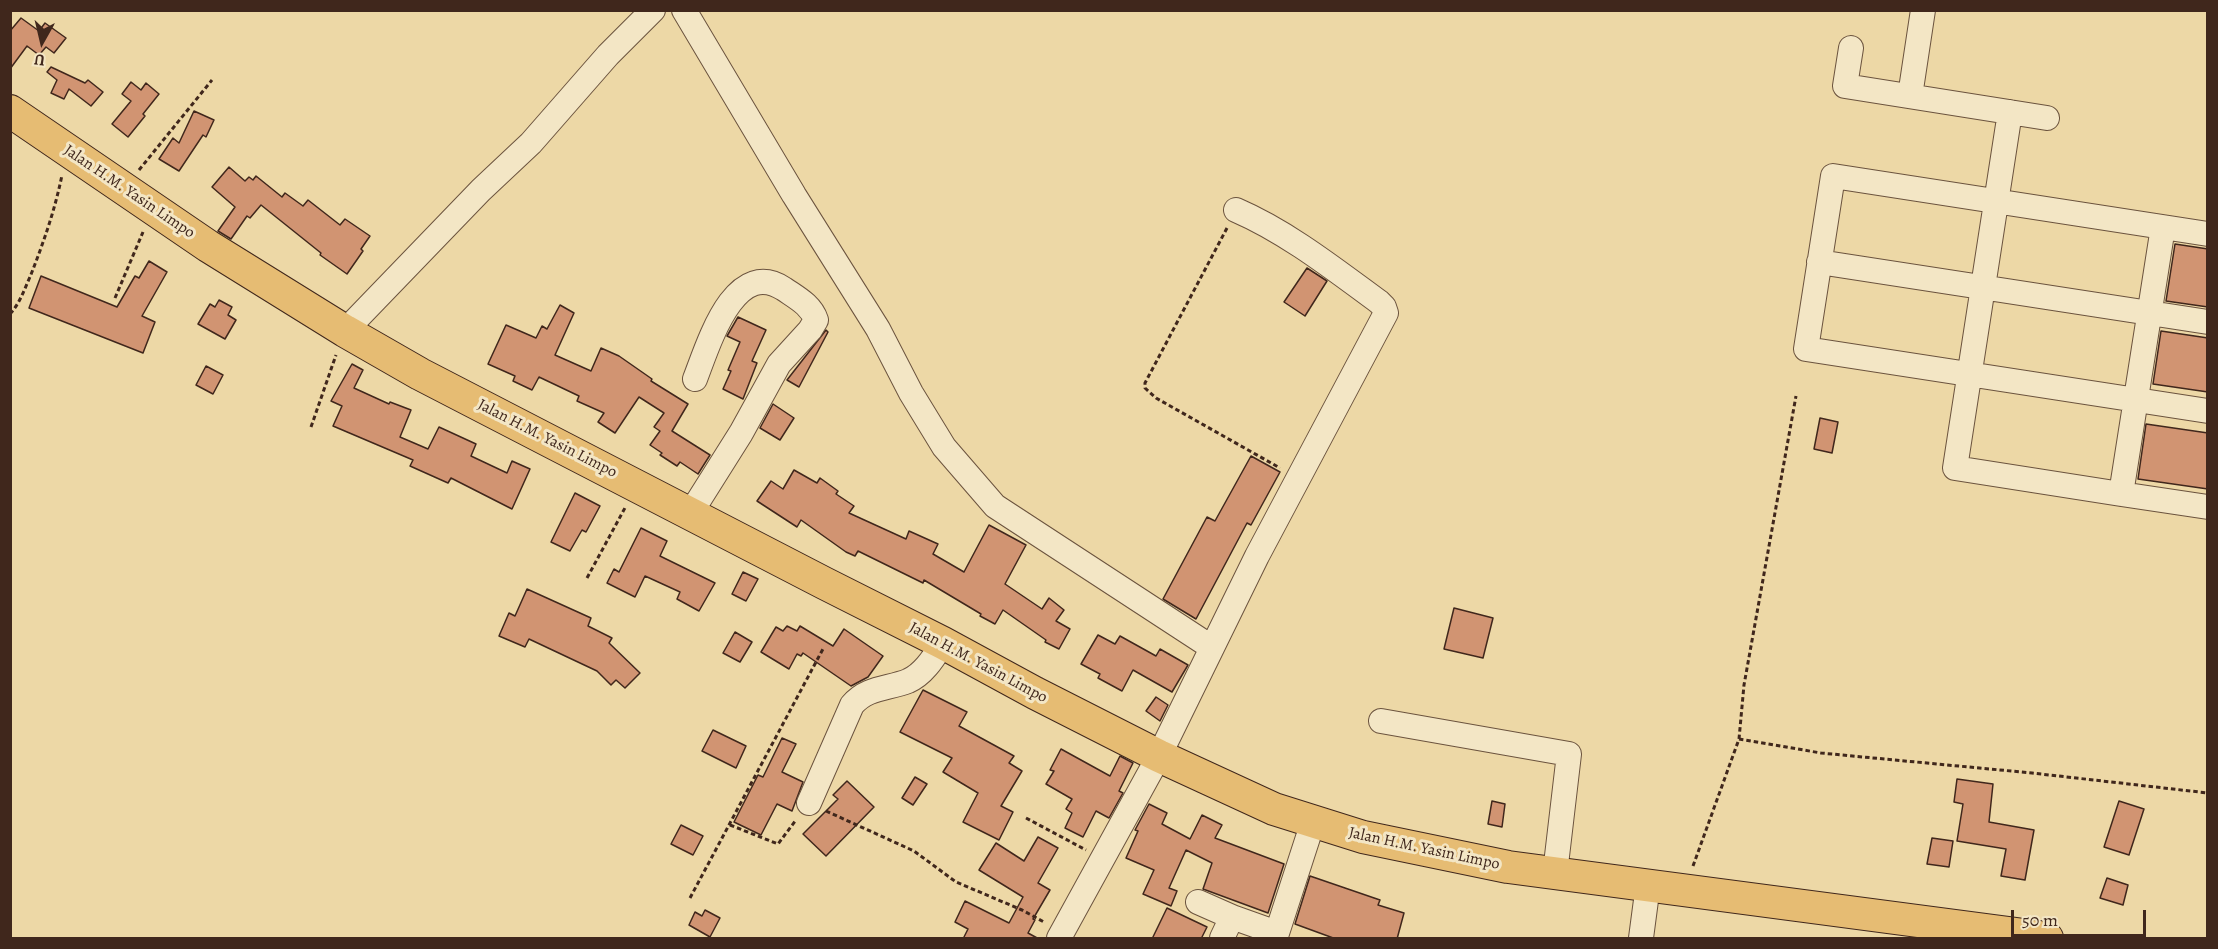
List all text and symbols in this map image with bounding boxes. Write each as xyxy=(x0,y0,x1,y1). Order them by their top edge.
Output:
north arrow xyxy=(12,12,72,72)
text: U xyxy=(33,48,46,71)
street label: Jalan H.M. Yasin Limpo xyxy=(60,141,198,243)
street label: Jalan H.M. Yasin Limpo xyxy=(474,396,620,482)
street label: Jalan H.M. Yasin Limpo xyxy=(906,618,1050,708)
street label: Jalan H.M. Yasin Limpo xyxy=(1347,824,1501,874)
scale bar xyxy=(2014,898,2149,936)
text: 50 m xyxy=(2022,908,2058,932)

